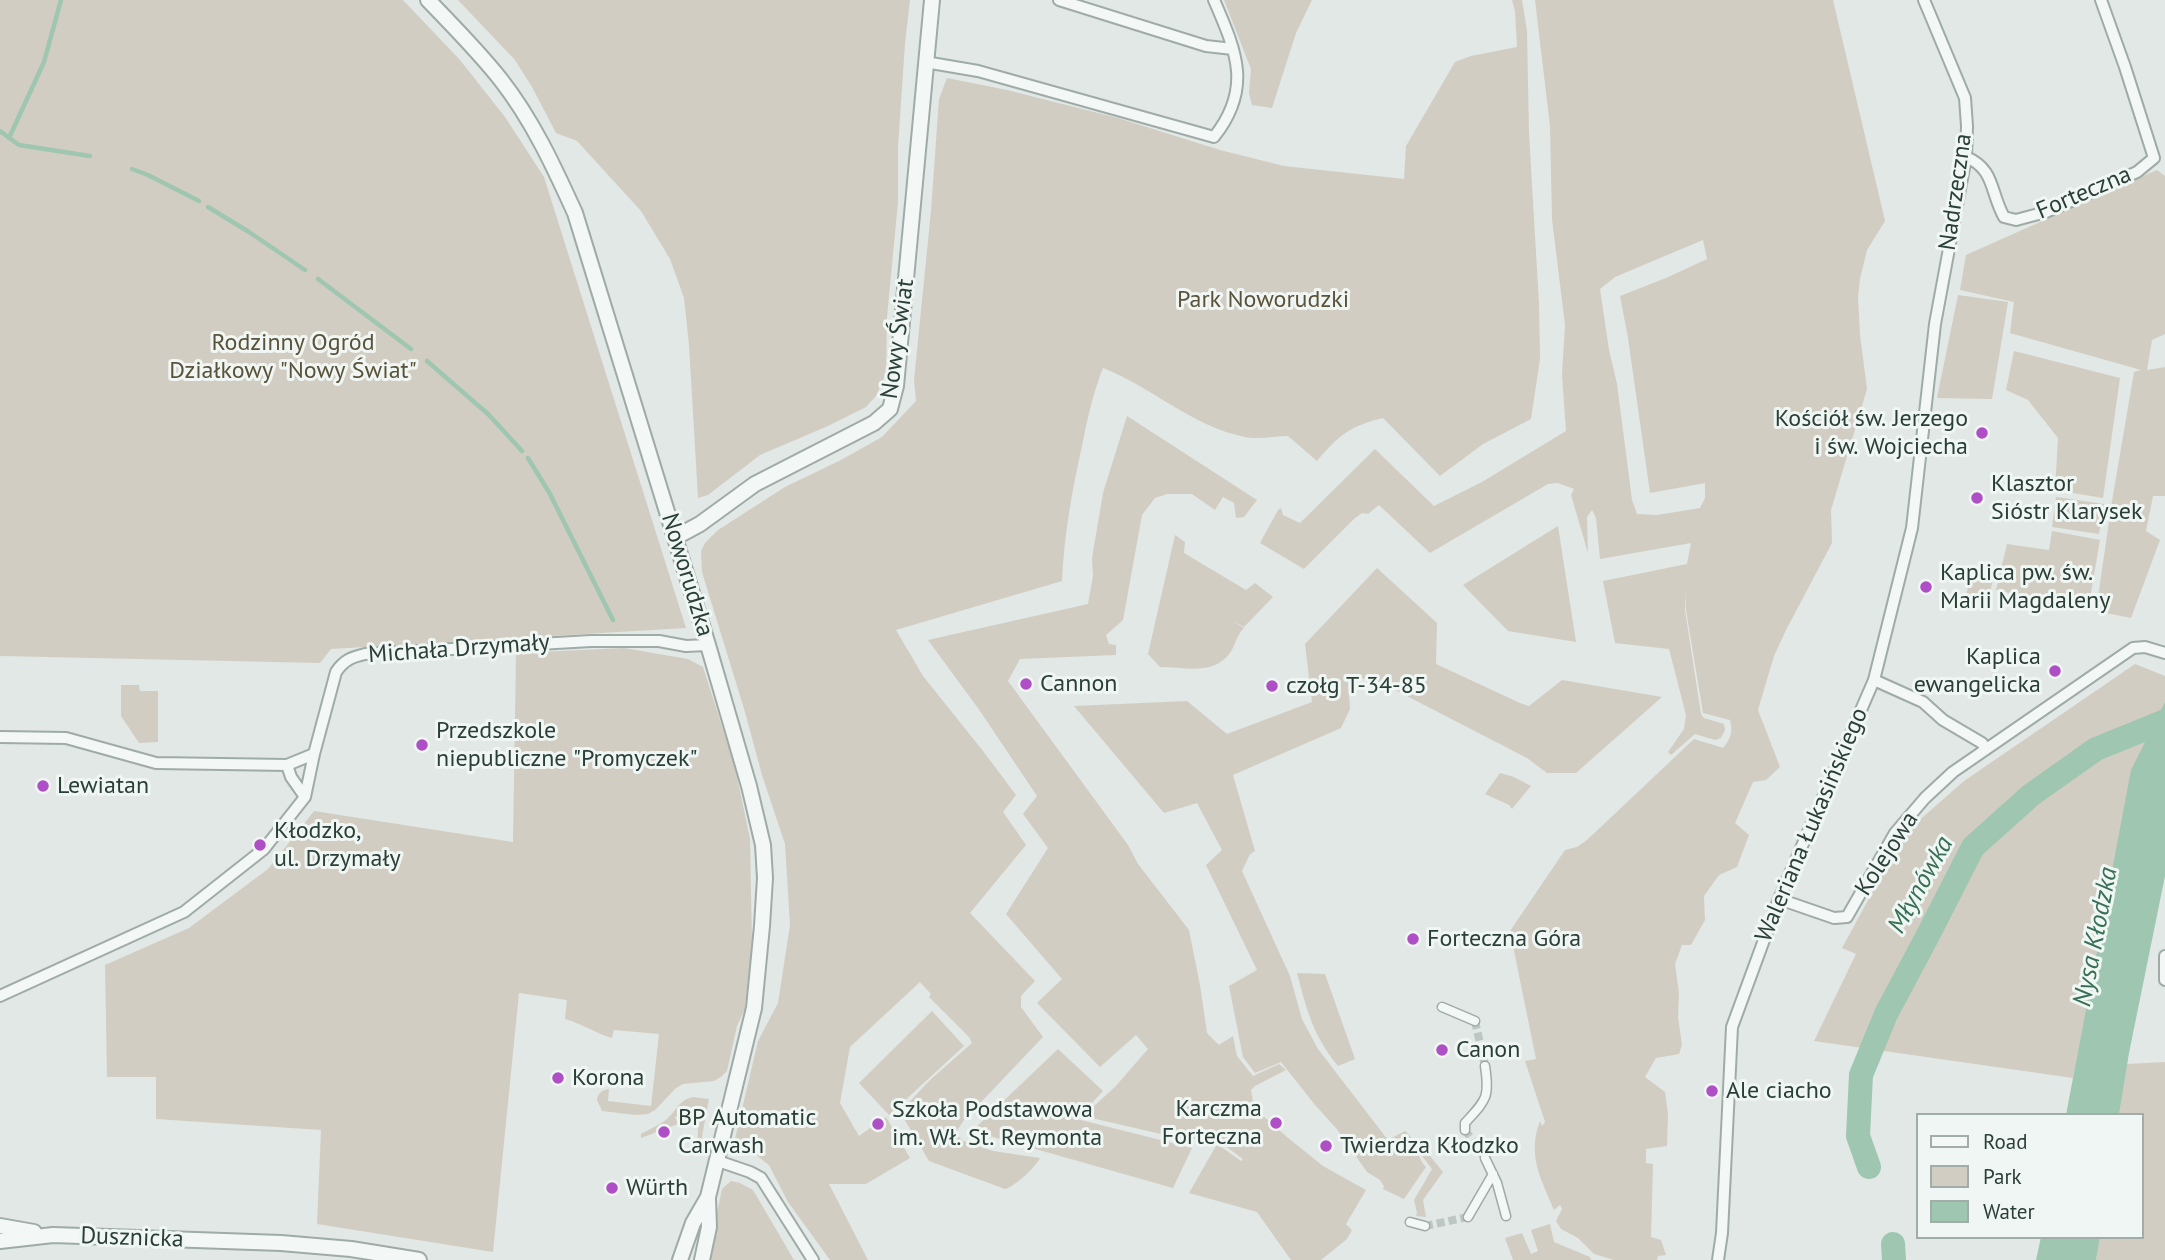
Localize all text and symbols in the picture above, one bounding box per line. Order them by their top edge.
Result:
street label: Nadrzeczna [1934,132,1978,252]
street label: Forteczna [2032,160,2136,226]
street label: Nowy Świat [875,277,921,401]
park label: Park Noworudzki [1177,286,1349,314]
park label: Rodzinny Ogród Działkowy "Nowy Świat" [169,329,417,385]
place label: Kościół św. Jerzego i św. Wojciecha [1775,405,1968,461]
marker: Kościół św. Jerzego i św. Wojciecha [1974,425,1990,441]
place label: Klasztor Sióstr Klarysek [1991,470,2143,526]
marker: Klasztor Sióstr Klarysek [1969,490,1985,506]
street label: Noworudzka [655,510,719,640]
place label: Kaplica pw. św. Marii Magdaleny [1940,559,2110,615]
marker: Kaplica pw. św. Marii Magdaleny [1918,579,1934,595]
street label: Michała Drzymały [367,628,551,670]
place label: Kaplica ewangelicka [1914,643,2041,699]
marker: Kaplica ewangelicka [2047,663,2063,679]
place label: Cannon [1040,670,1117,698]
place label: czołg T-34-85 [1286,672,1427,700]
marker: Cannon [1018,676,1034,692]
marker: czołg T-34-85 [1264,678,1280,694]
street label: Waleriana Łukasińskiego [1750,704,1874,946]
place label: Przedszkole niepubliczne "Promyczek" [436,717,698,773]
marker: Przedszkole niepubliczne "Promyczek" [414,737,430,753]
place label: Lewiatan [57,772,149,800]
marker: Lewiatan [35,778,51,794]
street label: Kolejowa [1849,807,1925,901]
place label: Kłodzko, ul. Drzymały [274,817,401,873]
water label: Młynówka [1882,831,1960,939]
marker: Kłodzko, ul. Drzymały [252,837,268,853]
water label: Nysa Kłodzka [2067,865,2125,1009]
place label: Forteczna Góra [1427,925,1581,953]
marker: Forteczna Góra [1405,931,1421,947]
place label: Canon [1456,1036,1520,1064]
marker: Canon [1434,1042,1450,1058]
place label: Korona [572,1064,644,1092]
marker: Korona [550,1070,566,1086]
place label: Ale ciacho [1726,1077,1832,1105]
marker: Ale ciacho [1704,1083,1720,1099]
place label: Karczma Forteczna [1162,1095,1262,1151]
place label: Szkoła Podstawowa im. Wł. St. Reymonta [892,1096,1102,1152]
place label: BP Automatic Carwash [678,1104,816,1160]
legend [1916,1113,2144,1239]
marker: Karczma Forteczna [1268,1115,1284,1131]
marker: Szkoła Podstawowa im. Wł. St. Reymonta [870,1116,886,1132]
marker: BP Automatic Carwash [656,1124,672,1140]
text: Road [1983,1128,2027,1155]
place label: Twierdza Kłodzko [1340,1132,1519,1160]
marker: Twierdza Kłodzko [1318,1138,1334,1154]
text: Park [1983,1163,2022,1190]
place label: Würth [626,1174,688,1202]
marker: Würth [604,1180,620,1196]
text: Water [1983,1198,2035,1225]
street label: Dusznicka [80,1222,184,1254]

